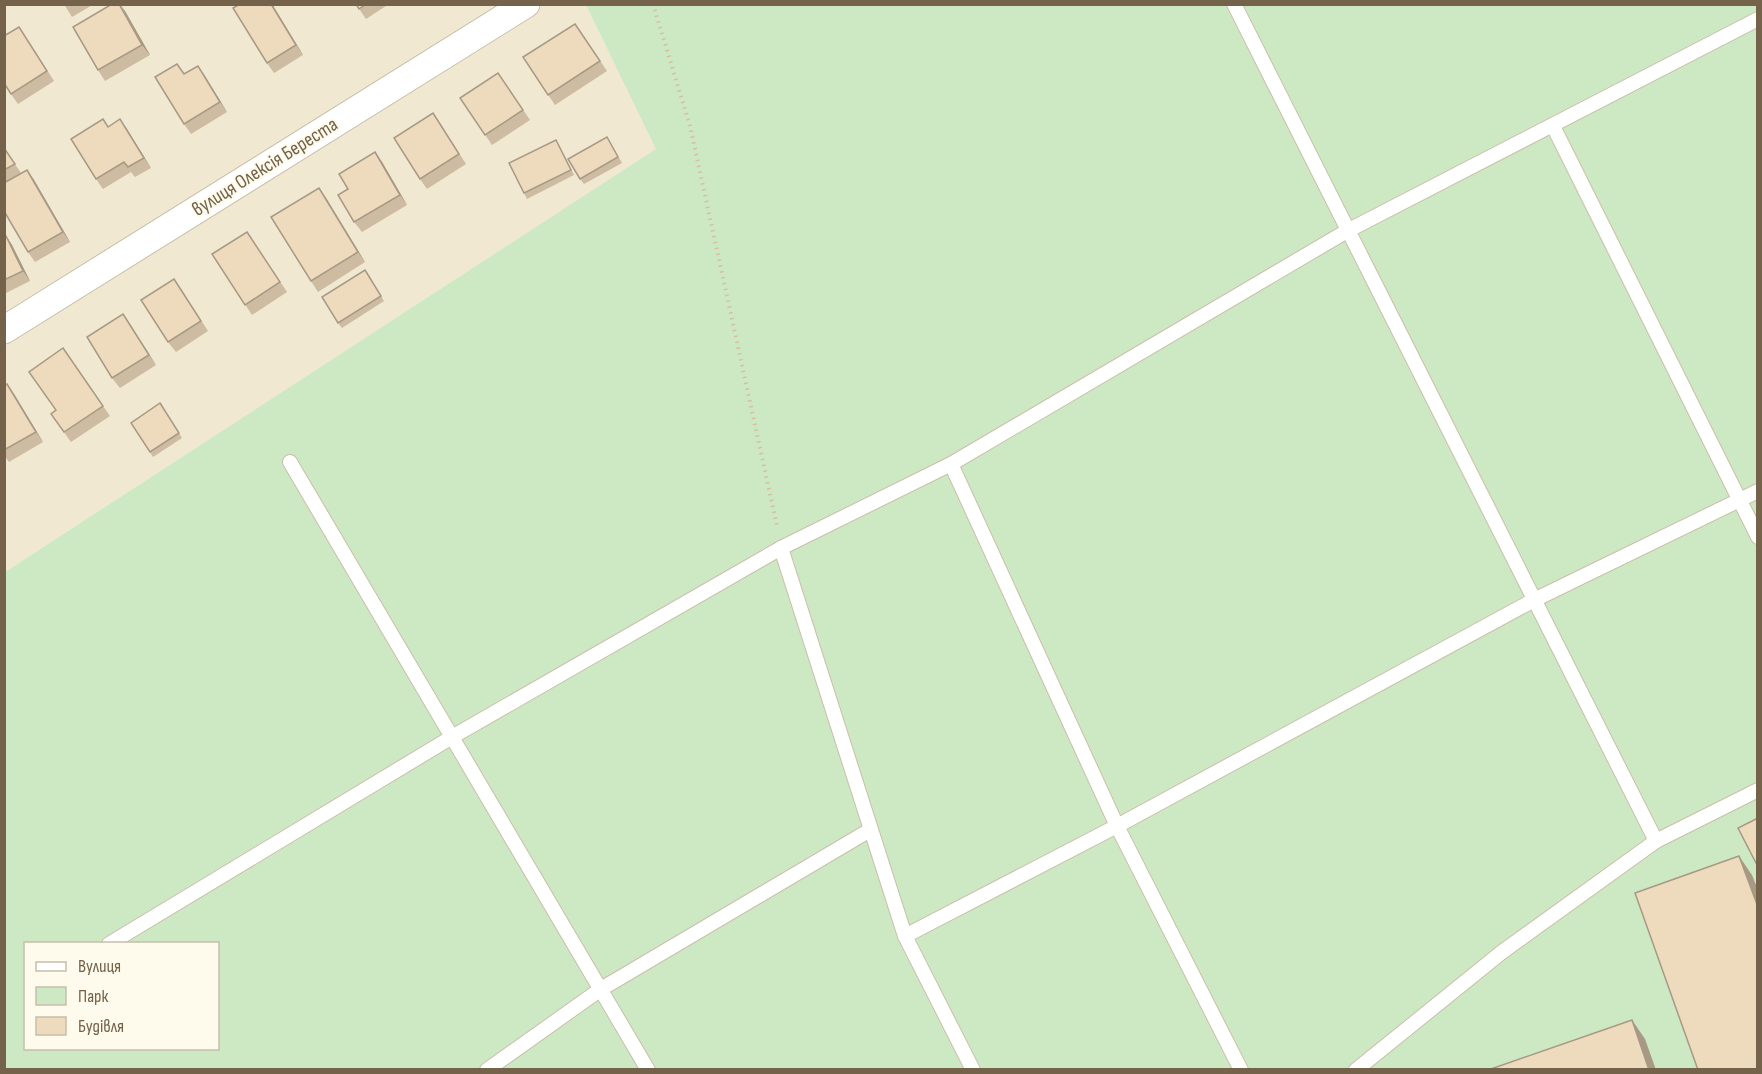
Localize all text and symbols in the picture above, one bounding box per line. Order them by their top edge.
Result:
street label: вулиця Олексія Береста [188,113,342,221]
legend [24,942,219,1050]
text: Вулиця [78,956,121,977]
text: Парк [78,986,109,1007]
text: Будівля [78,1016,124,1037]

